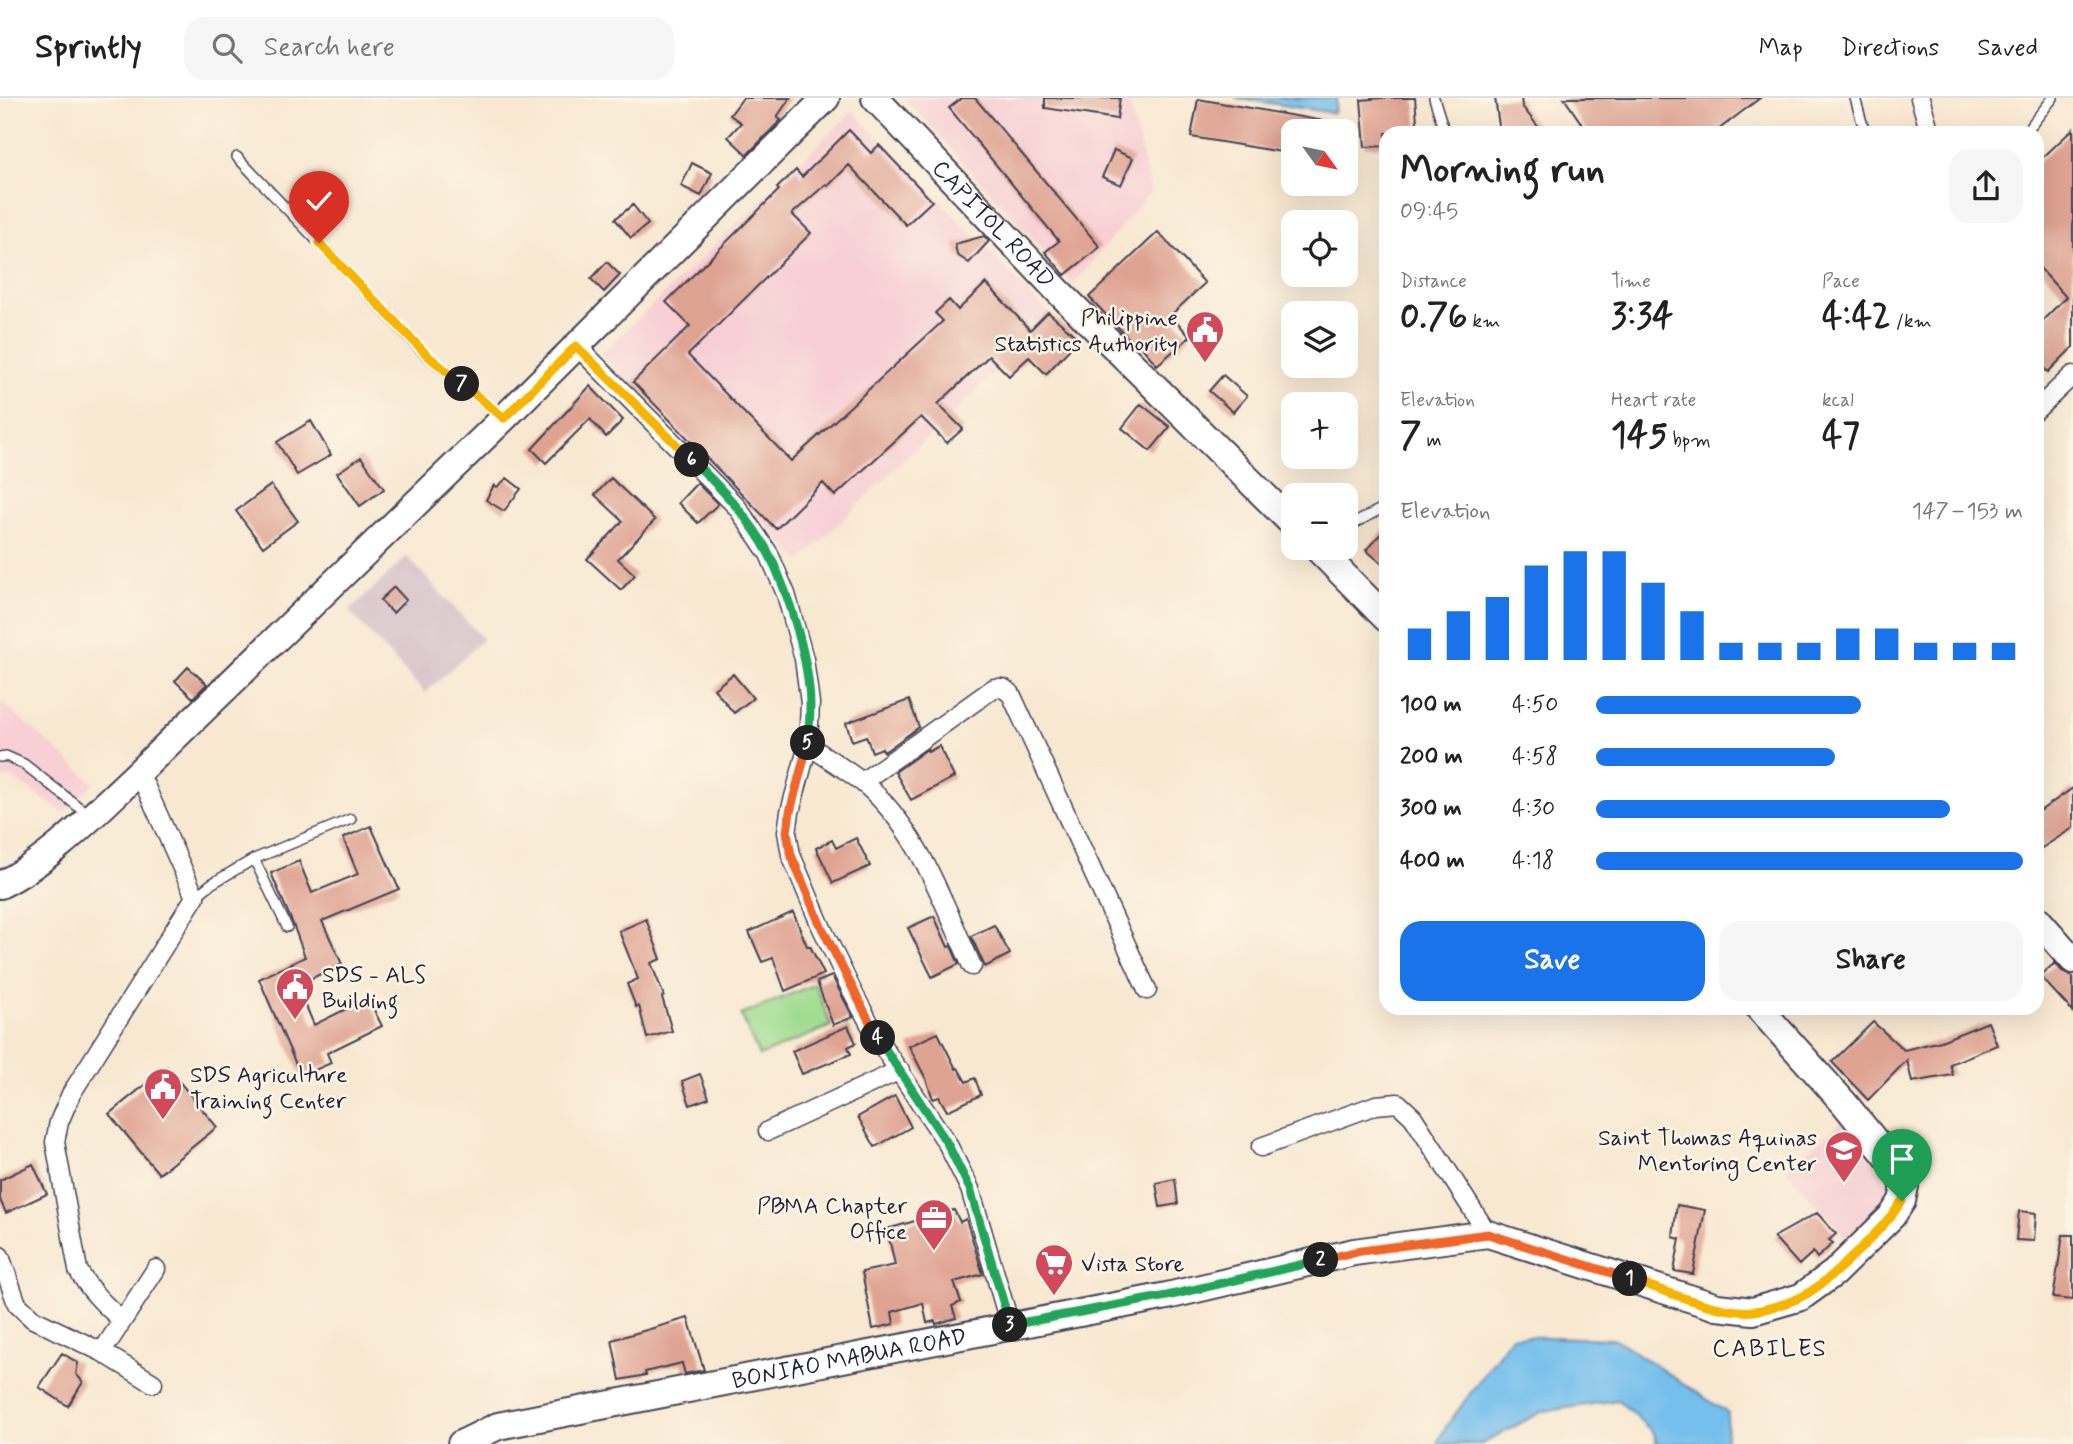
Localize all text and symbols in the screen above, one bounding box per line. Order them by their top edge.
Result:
search box [184,17,674,80]
text: Sprintly [35,26,142,70]
icon: search [208,29,246,67]
text: Search here [264,31,395,65]
text: Map [1759,33,1803,64]
text: Directions [1841,33,1939,64]
text: Saved [1977,33,2038,64]
north arrow [1281,119,1358,196]
map controls [1281,119,1358,560]
text: Morning run [1400,146,1605,195]
button: share [1949,149,2023,223]
street label: CAPITOL ROAD [925,154,1061,295]
pin [289,171,349,243]
icon: check [300,182,338,220]
text: 09:45 [1400,197,1458,227]
button: locate [1281,210,1358,287]
text: Distance [1400,269,1467,294]
text: Time [1611,269,1651,294]
text: Pace [1822,269,1860,294]
text: 0.76 [1400,294,1467,340]
text: 3:34 [1611,294,1673,340]
text: 4:42 [1822,294,1891,340]
button: layers [1281,301,1358,378]
place label: Philippine Statistics Authority [994,304,1178,360]
public building icon: Philippine Statistics Authority [1184,309,1226,364]
text: km [1467,309,1500,334]
text: /km [1891,309,1932,334]
pin: 7 [444,366,480,402]
text: 7 [456,371,467,396]
text: Elevation [1400,388,1475,413]
text: Heart rate [1611,388,1696,413]
text: kcal [1822,388,1854,413]
button: + [1281,392,1358,469]
text: 7 [1400,413,1421,459]
text: 145 [1611,413,1667,459]
text: 47 [1822,413,1860,459]
text: m [1421,428,1442,453]
text: bpm [1667,428,1711,453]
pin: 6 [674,442,710,478]
text: 6 [687,447,696,472]
button: − [1281,483,1358,560]
text: Elevation [1400,497,1491,527]
text: 147–153 m [1912,497,2023,527]
text: 100 m [1400,690,1462,720]
text: 4:50 [1512,690,1558,720]
pin: 5 [790,726,826,760]
text: 5 [802,730,813,755]
text: 200 m [1400,742,1463,772]
text: 4:58 [1512,742,1558,772]
text: 300 m [1400,794,1462,824]
text: 4:30 [1512,794,1555,824]
text: 400 m [1400,846,1465,876]
text: 4:18 [1512,846,1554,876]
button: Save [1400,921,1705,1001]
button: Share [1719,921,2023,1001]
place label: SDS - ALS Building [322,961,427,1019]
public building icon: SDS - ALS Building [274,966,316,1021]
pin: 4 [860,1020,896,1056]
text: 4 [872,1025,883,1050]
place label: SDS Agriculture Training Center [190,1061,347,1119]
public building icon: SDS Agriculture Training Center [142,1066,184,1121]
place label: Saint Thomas Aquinas Mentoring Center [1598,1124,1817,1182]
school or university icon: Saint Thomas Aquinas Mentoring Center [1823,1129,1865,1184]
pin [1872,1129,1932,1201]
icon: arrive [1883,1140,1921,1178]
place label: PBMA Chapter Office [757,1192,907,1248]
office icon: PBMA Chapter Office [913,1197,955,1252]
supermarket icon: Vista Store [1033,1242,1075,1297]
pin: 2 [1304,1242,1338,1278]
text: 2 [1316,1247,1325,1272]
place label: Vista Store [1081,1250,1184,1280]
pin: 1 [1612,1262,1648,1296]
text: 1 [1625,1266,1634,1291]
pin: 3 [992,1308,1028,1342]
text: 3 [1005,1312,1014,1337]
street label: BONIAO MABUA ROAD [730,1322,970,1397]
district label: CABILES [1712,1334,1828,1365]

